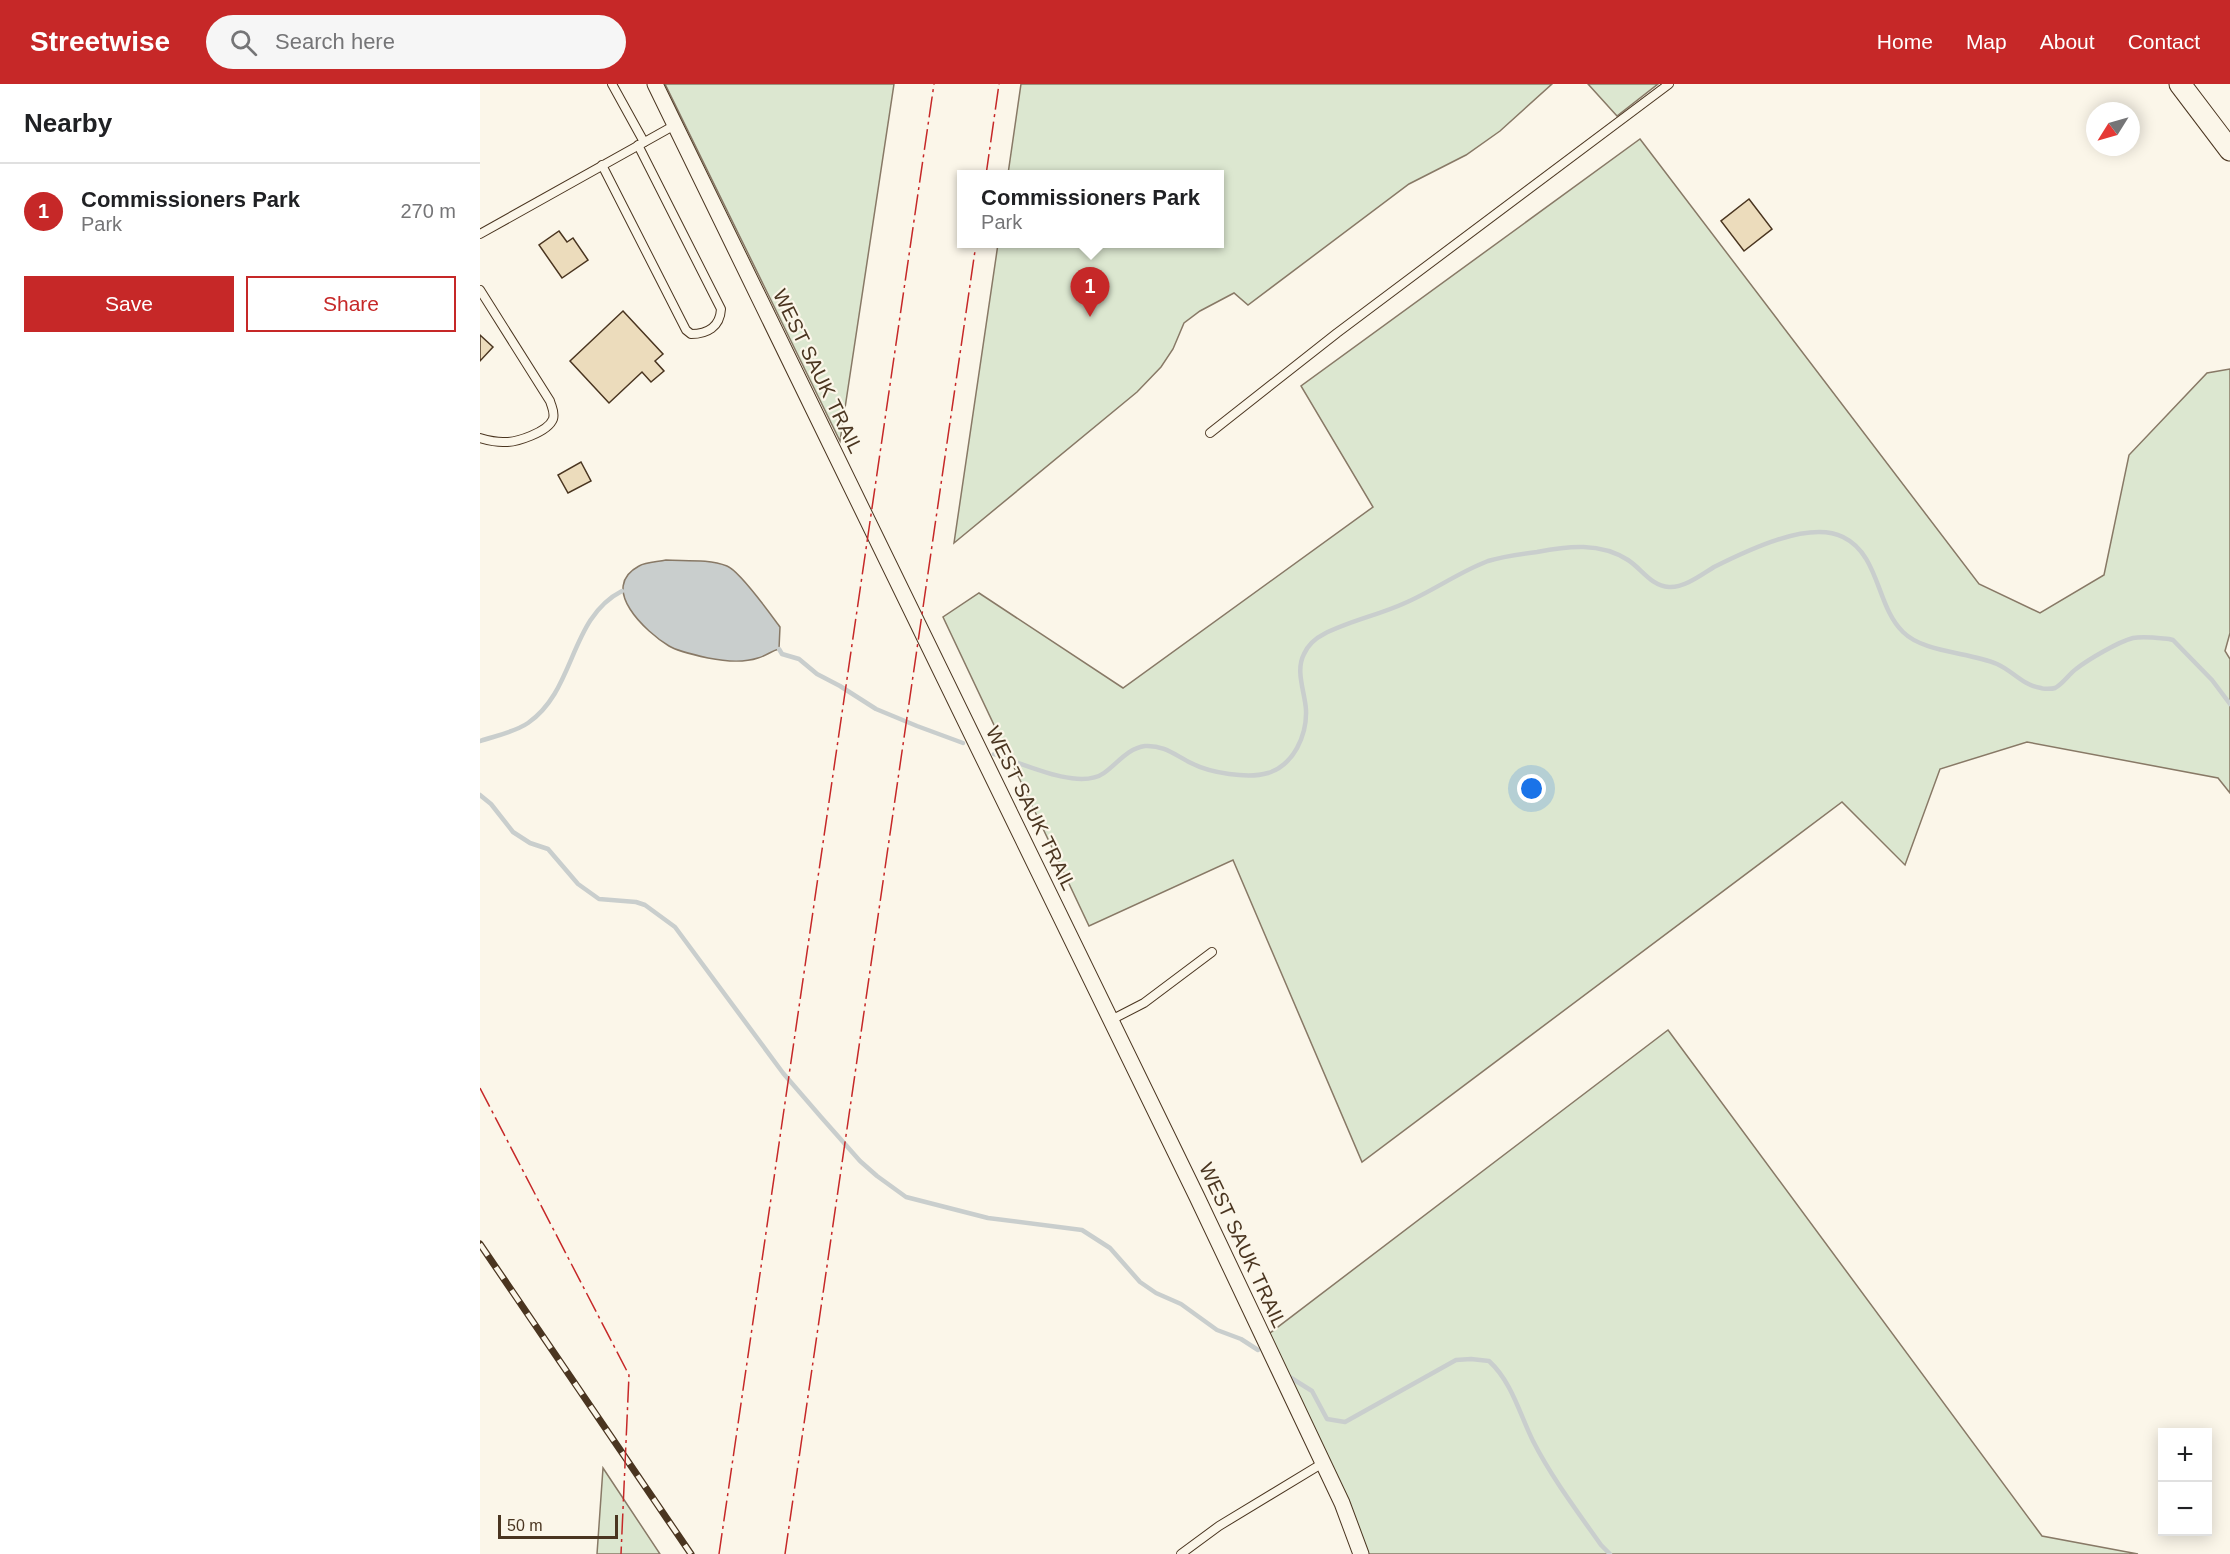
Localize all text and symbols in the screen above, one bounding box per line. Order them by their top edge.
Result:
search box [206,15,626,69]
text: Streetwise [30,26,170,57]
icon: search [227,26,260,59]
text: Search here [275,29,395,54]
text: Home [1877,30,1933,53]
text: Map [1966,30,2007,53]
text: About [2040,30,2095,53]
text: Contact [2128,30,2200,53]
north arrow [2086,102,2140,156]
text: Nearby [24,108,112,138]
popup [957,170,1224,248]
text: Commissioners Park [981,185,1200,210]
text: Commissioners Park [81,187,300,212]
text: 1 [38,200,49,222]
text: 270 m [400,200,456,222]
text: Park [981,211,1022,233]
text: Park [81,213,122,235]
pin: 1 [1070,268,1110,317]
button: Save [24,276,234,332]
button: Share [246,276,456,332]
street label: WEST SAUK TRAIL [769,286,867,456]
street label: WEST SAUK TRAIL [982,723,1080,893]
your location [1517,774,1546,803]
street label: WEST SAUK TRAIL [1195,1159,1291,1331]
map controls [2158,1428,2212,1536]
button: + [2158,1428,2212,1482]
button: − [2158,1482,2212,1536]
scale bar [498,1512,618,1540]
text: 50 m [507,1517,543,1534]

